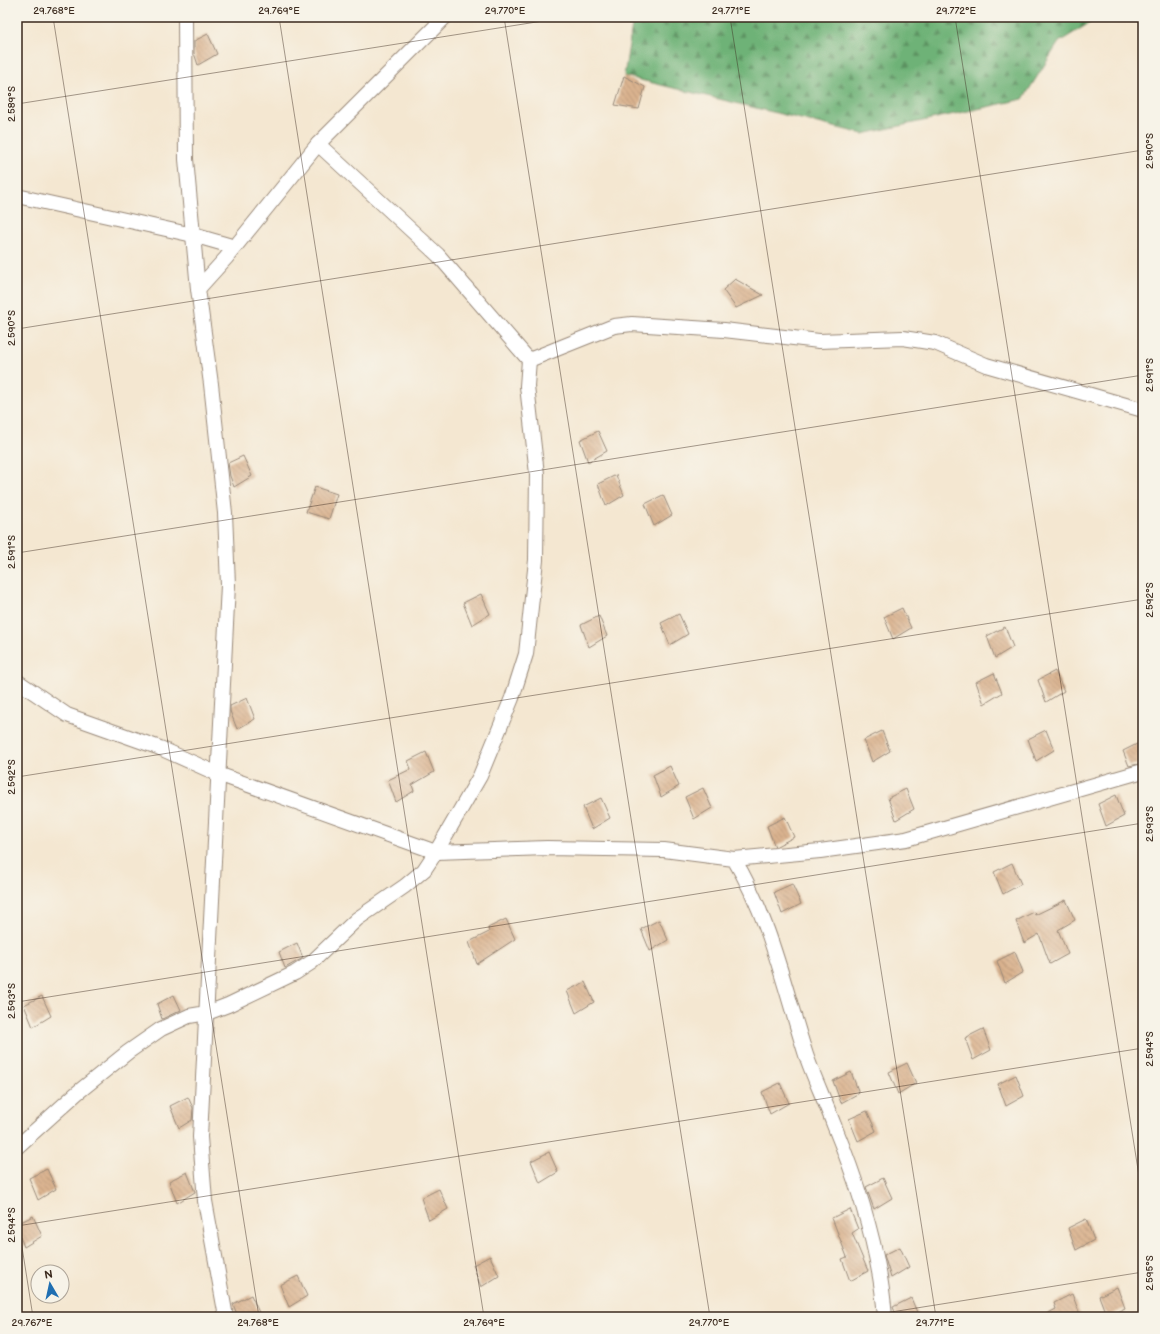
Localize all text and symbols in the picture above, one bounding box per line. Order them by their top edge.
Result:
text: 29.768°E [33,5,75,17]
text: 29.769°E [258,5,300,17]
text: 29.770°E [485,5,526,17]
text: 29.771°E [712,5,751,17]
text: 29.772°E [936,5,977,17]
text: 2.589°S [6,86,18,122]
text: 2.590°S [1144,133,1156,169]
text: 2.590°S [6,310,18,346]
text: 2.591°S [1144,358,1156,392]
text: 2.591°S [6,535,18,569]
text: 2.592°S [1144,582,1156,618]
text: 2.592°S [6,759,18,795]
text: 2.593°S [1144,806,1156,842]
text: 2.593°S [6,983,18,1019]
text: 2.594°S [1144,1031,1156,1067]
text: 2.594°S [6,1207,18,1243]
text: 2.595°S [1144,1255,1156,1291]
north arrow [30,1264,70,1304]
text: N [43,1268,54,1282]
text: 29.767°E [12,1317,53,1329]
text: 29.768°E [237,1317,279,1329]
text: 29.769°E [463,1317,505,1329]
text: 29.770°E [689,1317,730,1329]
text: 29.771°E [916,1317,955,1329]

